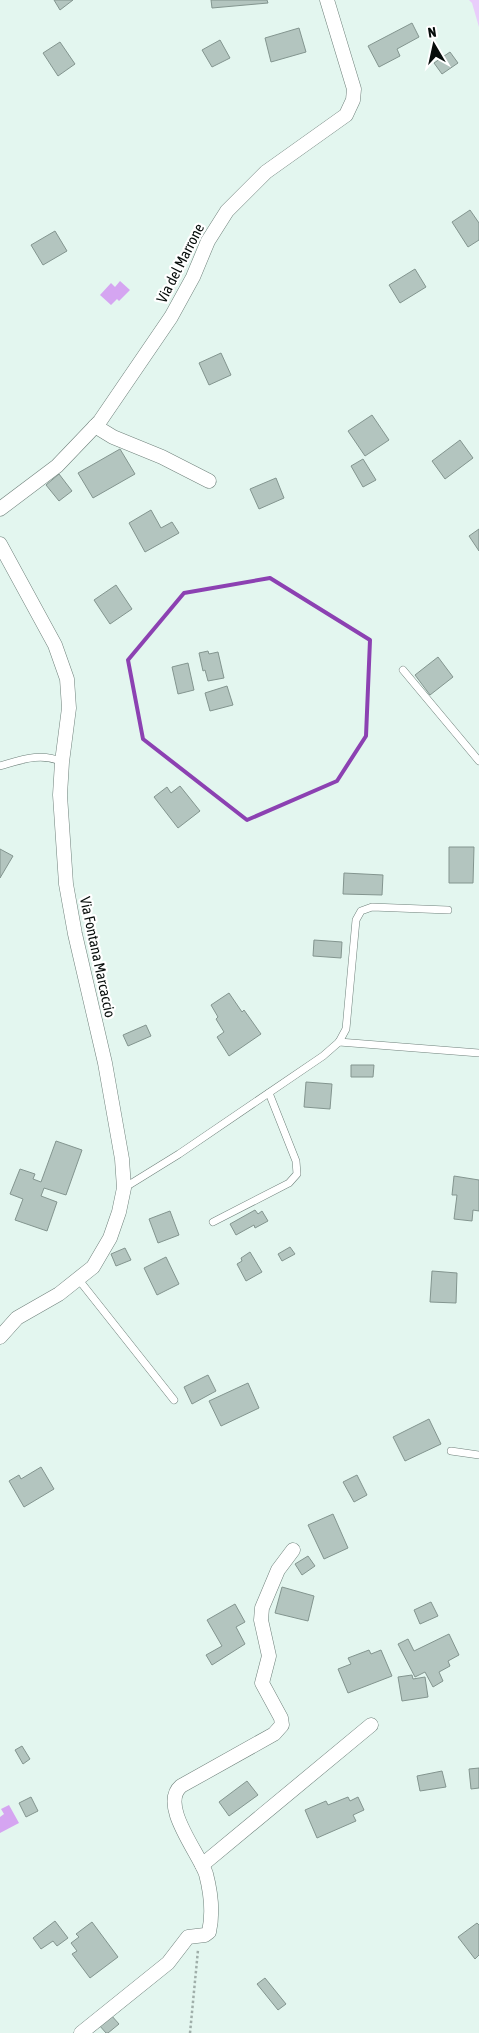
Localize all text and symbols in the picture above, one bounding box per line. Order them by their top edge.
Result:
north arrow [409,20,459,70]
text: N [427,24,437,41]
street label: Via del Marrone [153,220,207,306]
street label: Via Fontana Marcaccio [77,895,119,1019]

